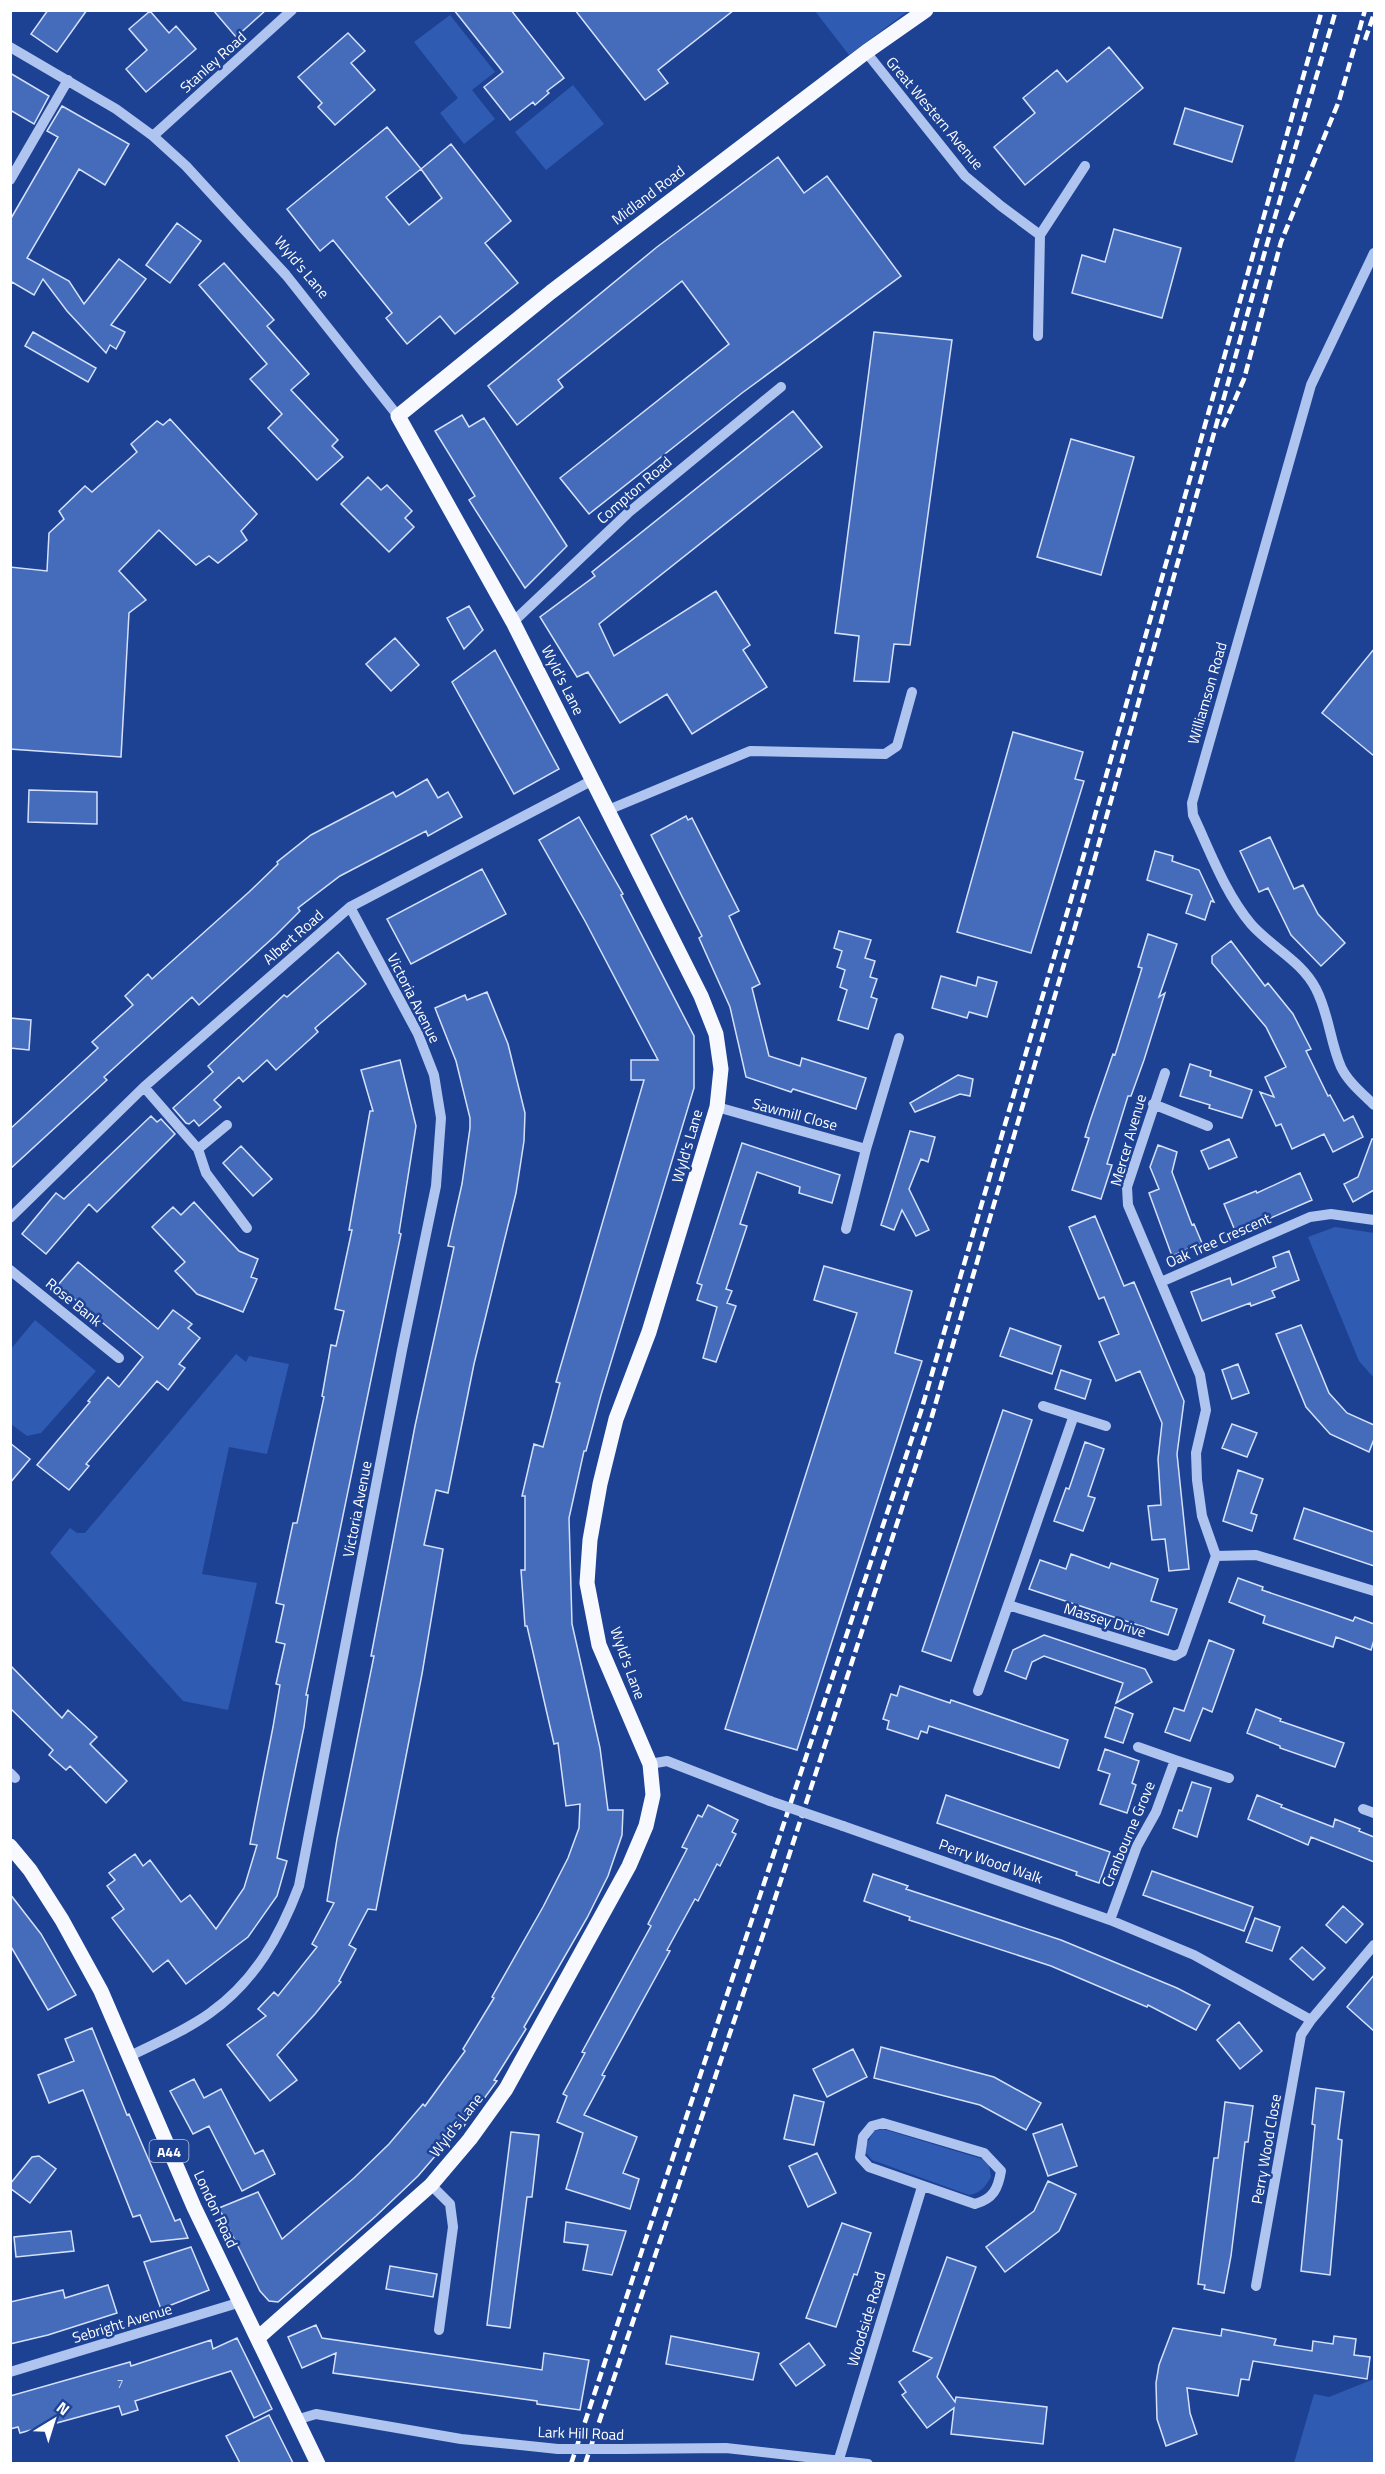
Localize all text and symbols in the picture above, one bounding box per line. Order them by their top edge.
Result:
street label: Stanley Road [175,26,251,98]
street label: Great Western Avenue [881,51,989,175]
street label: Midland Road [607,160,689,230]
street label: Wyld's Lane [269,231,335,303]
street label: Compton Road [591,451,677,529]
street label: Williamson Road [1181,639,1233,747]
street label: Wyld's Lane [536,641,590,719]
street label: Albert Road [257,904,329,970]
street label: Victoria Avenue [382,949,446,1047]
street label: Mercer Avenue [1104,1091,1152,1189]
street label: Sawmill Close [750,1092,840,1136]
street label: Wyld's Lane [666,1106,708,1186]
street label: Oak Tree Crescent [1162,1206,1275,1273]
street label: Rose Bank [41,1272,107,1332]
street label: Victoria Avenue [336,1459,378,1559]
street label: Massey Drive [1061,1597,1149,1643]
street label: Wyld's Lane [604,1624,652,1702]
street label: Cranbourne Grove [1095,1777,1161,1891]
street label: Perry Wood Walk [936,1832,1046,1890]
street label: Wyld's Lane [424,2088,488,2162]
street label: Perry Wood Close [1245,2092,1287,2206]
road number: A44 [150,2140,188,2162]
street label: London Road [188,2167,244,2251]
street label: Woodside Road [841,2269,891,2369]
street label: Sebright Avenue [69,2297,175,2349]
house number: 7 [117,2374,123,2393]
north arrow [24,2390,84,2450]
text: N [51,2395,75,2421]
street label: Lark Hill Road [537,2420,625,2446]

